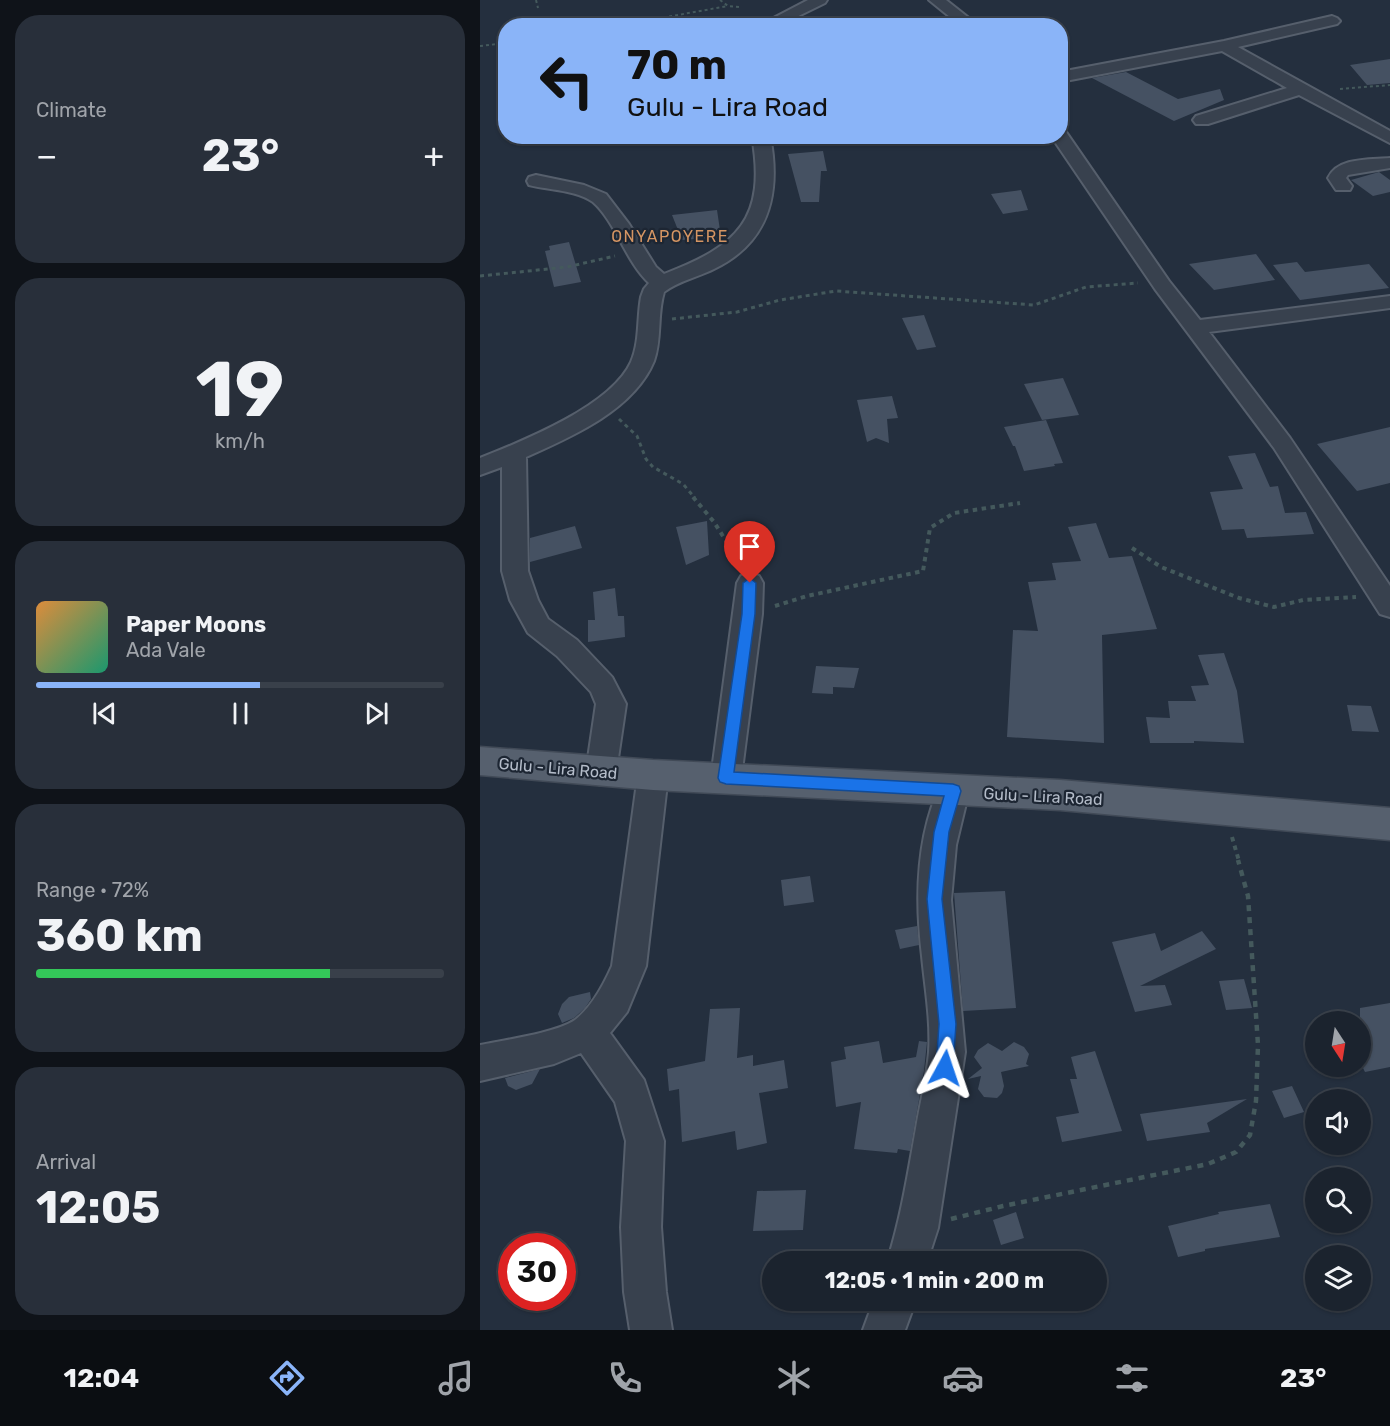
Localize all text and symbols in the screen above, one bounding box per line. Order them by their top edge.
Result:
text: 70 m [627,40,727,90]
icon: left [528,42,606,120]
text: Gulu - Lira Road [627,91,828,123]
text: Climate [36,98,107,122]
text: 23° [202,129,279,182]
text: − [36,136,57,175]
text: + [423,136,444,175]
district label: ONYAPOYERE [611,227,729,246]
text: 19 [196,343,284,436]
text: km/h [215,429,265,453]
pin [724,521,775,583]
icon: arrive [733,530,766,563]
text: Paper Moons [126,611,266,638]
text: Ada Vale [126,638,206,662]
icon: previous [88,697,121,730]
icon: pause [224,697,257,730]
icon: next [360,697,393,730]
street label: Gulu - Lira Road [498,754,618,783]
street label: Gulu - Lira Road [983,784,1103,809]
text: Range · 72% [36,878,149,902]
text: 360 km [36,909,203,962]
north arrow [1305,1011,1371,1077]
map controls [1305,1011,1371,1311]
position arrow [913,1036,977,1100]
button: sound [1305,1089,1371,1155]
text: Arrival [36,1150,96,1174]
button: search [1305,1167,1371,1233]
text: 12:05 [36,1181,160,1234]
speed limit sign: 30 [498,1233,576,1311]
button: layers [1305,1245,1371,1311]
text: 12:05 · 1 min · 200 m [825,1267,1044,1294]
icon: directions [266,1357,308,1399]
icon: music [435,1357,477,1399]
icon: phone [604,1357,646,1399]
icon: climate [773,1357,815,1399]
icon: car [942,1357,984,1399]
icon: filters [1111,1357,1153,1399]
text: 12:04 [63,1362,139,1394]
text: 23° [1280,1362,1326,1394]

